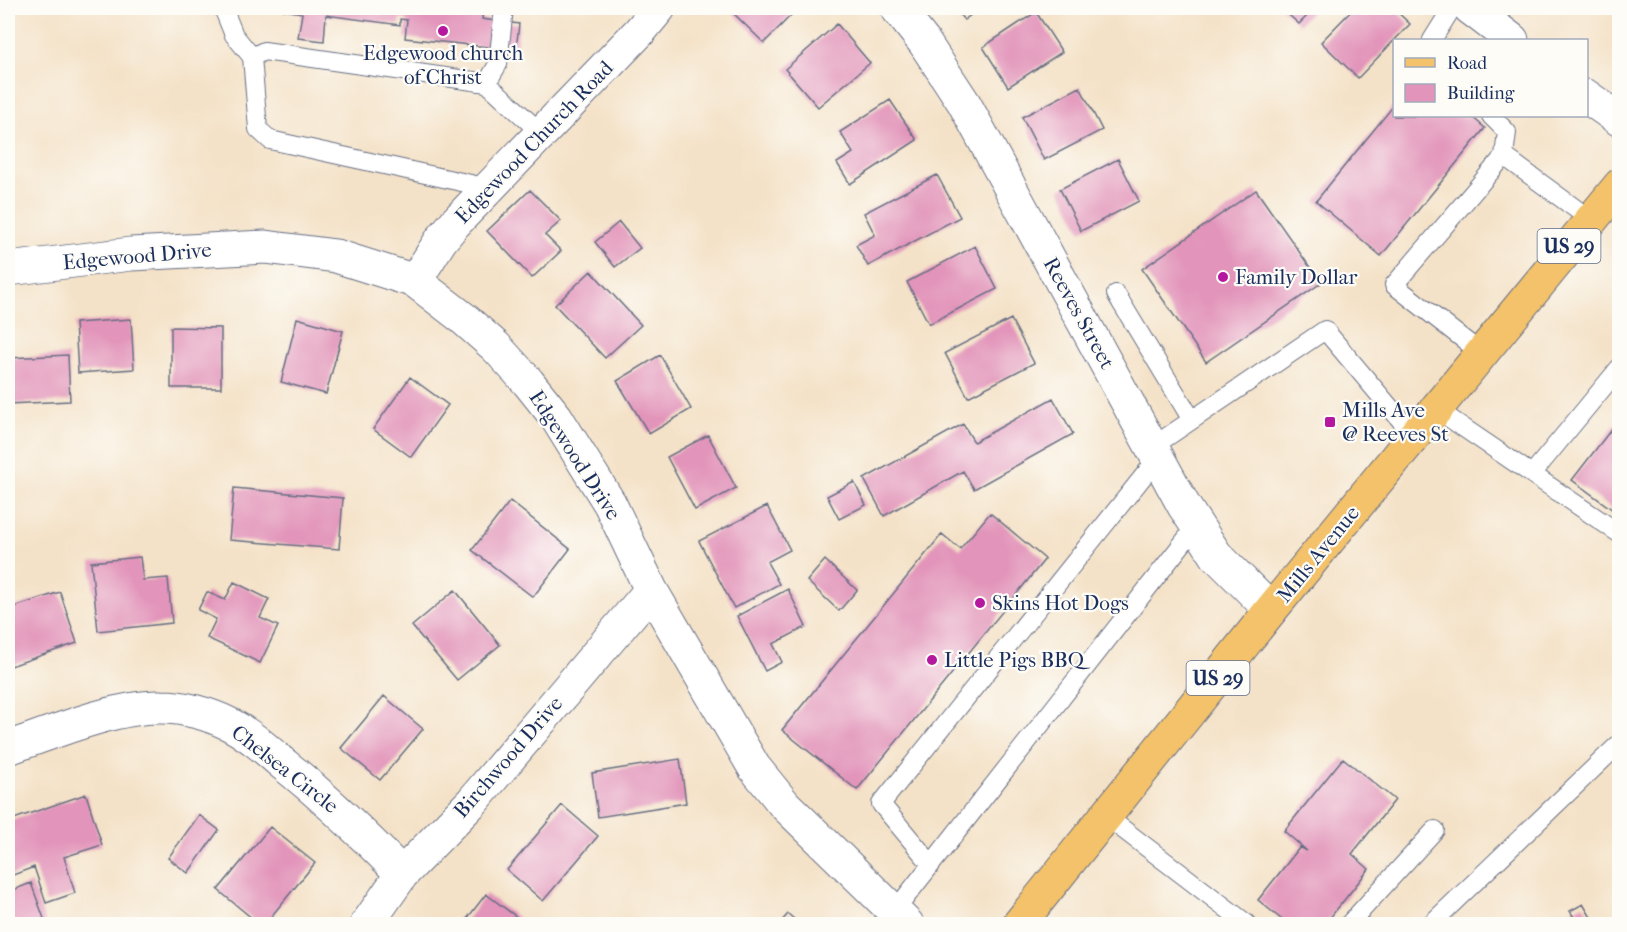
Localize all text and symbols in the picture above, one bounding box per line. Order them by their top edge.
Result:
marker: Edgewood church of Christ [436,24,450,38]
legend [1393,39,1588,117]
place label: Edgewood church of Christ [363,41,523,89]
text: Road [1447,53,1487,74]
street label: Edgewood Church Road [450,55,618,228]
text: Building [1447,83,1515,104]
road number: US 29 [1538,229,1600,263]
street label: Edgewood Drive [62,238,212,274]
street label: Reeves Street [1039,253,1120,373]
place label: Family Dollar [1235,265,1357,289]
marker: Family Dollar [1216,270,1230,284]
street label: Edgewood Drive [524,386,626,524]
place label: Mills Ave @ Reeves St [1342,398,1449,446]
marker: Mills Ave @ Reeves St [1323,415,1337,429]
street label: Mills Avenue [1272,501,1364,607]
place label: Skins Hot Dogs [992,591,1129,615]
marker: Skins Hot Dogs [973,596,987,610]
place label: Little Pigs BBQ [944,648,1091,672]
marker: Little Pigs BBQ [925,653,939,667]
road number: US 29 [1186,661,1250,695]
street label: Birchwood Drive [449,691,567,823]
street label: Chelsea Circle [227,720,343,818]

